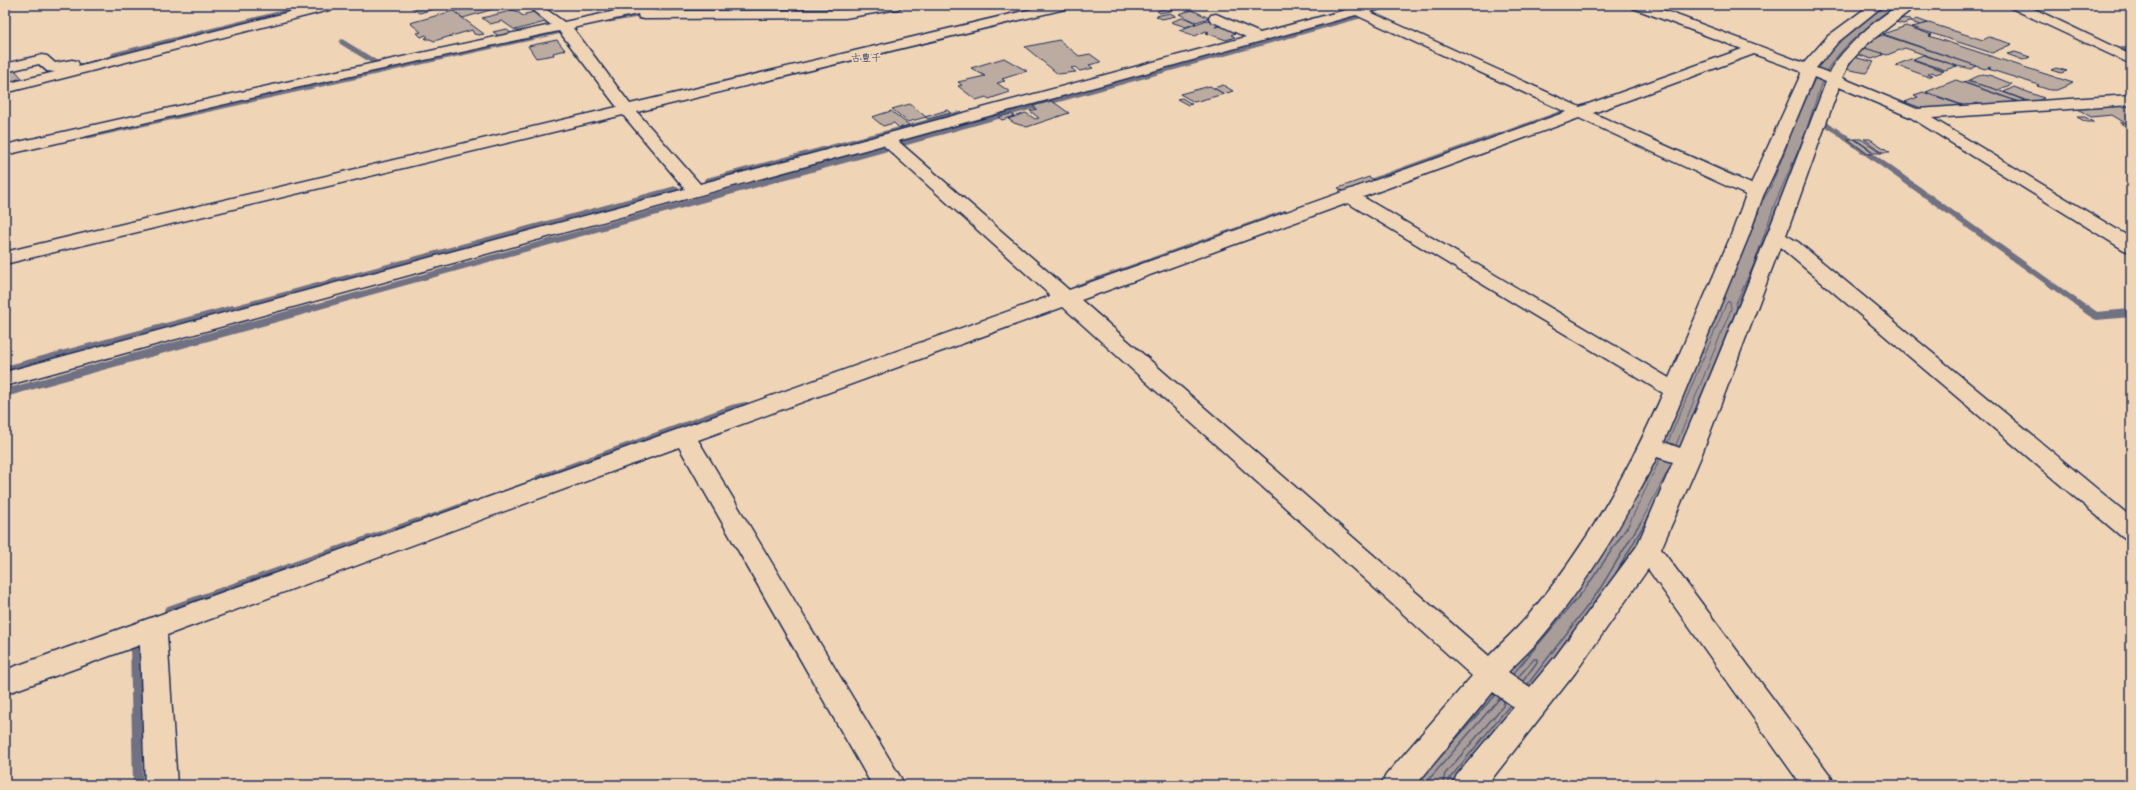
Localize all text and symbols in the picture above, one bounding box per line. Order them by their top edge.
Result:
district label: 古豊千 [851,52,881,64]

